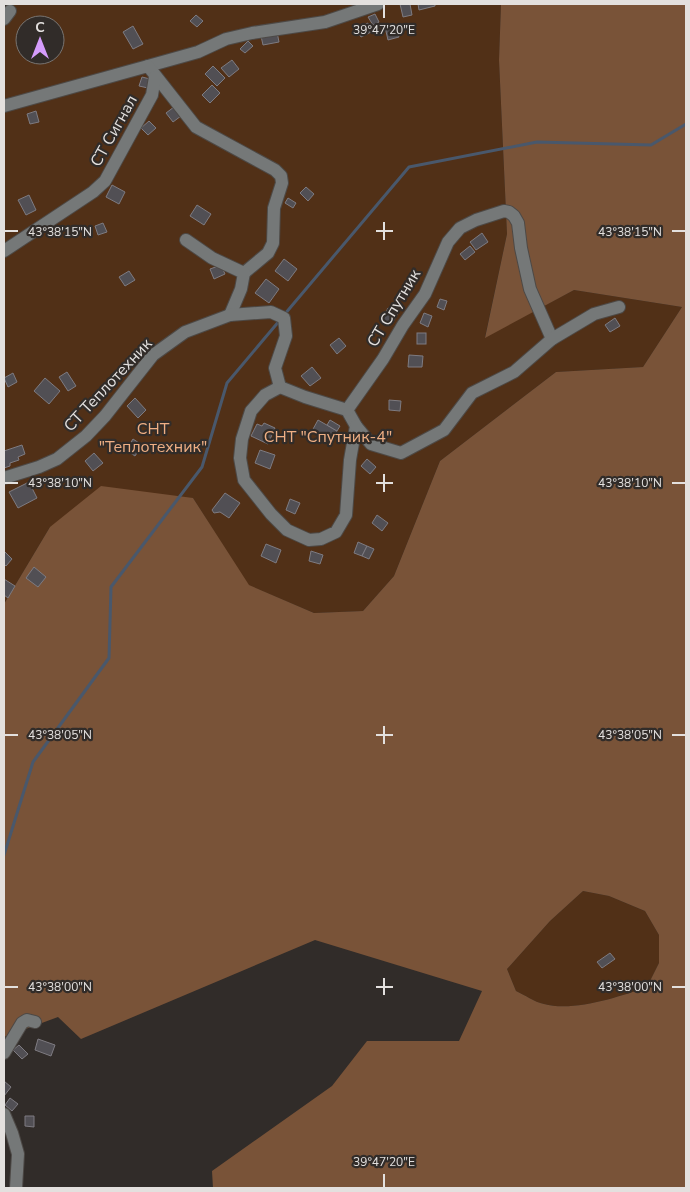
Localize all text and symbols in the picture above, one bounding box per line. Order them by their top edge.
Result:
north arrow [15,15,65,65]
text: С [35,18,45,37]
text: 39°47'20"E [353,22,415,38]
street label: СТ Сигнал [85,91,143,171]
text: 43°38'15"N [28,224,92,240]
text: 43°38'15"N [598,224,662,240]
street label: СТ Спутник [362,264,426,351]
street label: СТ Теплотехник [59,333,157,437]
park label: СНТ "Теплотехник" [99,418,207,458]
park label: СНТ "Спутник-4" [264,426,392,448]
text: 43°38'10"N [28,475,92,491]
text: 43°38'10"N [598,475,662,491]
text: 43°38'05"N [28,727,92,743]
text: 43°38'05"N [598,727,662,743]
text: 43°38'00"N [28,979,92,995]
text: 43°38'00"N [598,979,662,995]
text: 39°47'20"E [353,1154,415,1170]

